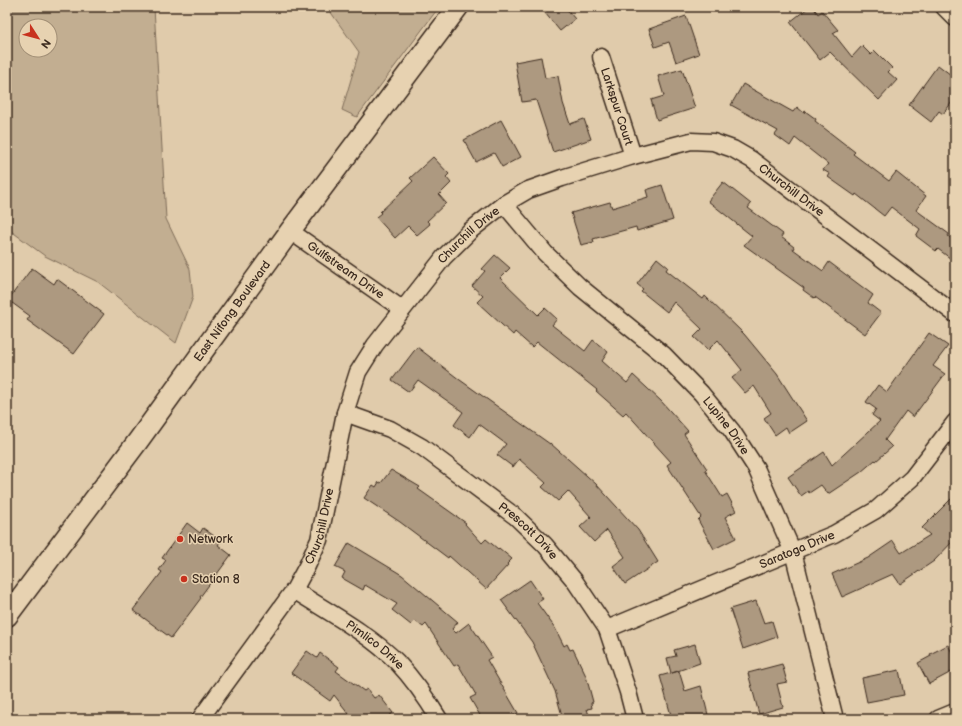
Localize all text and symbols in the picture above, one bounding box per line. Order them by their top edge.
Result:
north arrow [18,18,58,58]
text: N [38,36,53,51]
street label: Larkspur Court [597,66,636,148]
street label: Churchill Drive [755,161,827,220]
street label: Churchill Drive [435,203,503,267]
street label: Gulfstream Drive [304,238,387,302]
street label: East Nifong Boulevard [191,258,274,365]
street label: Lupine Drive [699,394,752,458]
street label: Churchill Drive [302,487,337,567]
street label: Prescott Drive [495,499,561,563]
street label: Saratoga Drive [757,528,837,572]
place label: Network [188,532,233,547]
marker: Network [175,534,185,544]
place label: Station 8 [192,572,240,587]
marker: Station 8 [179,574,189,584]
street label: Pimlico Drive [343,617,407,673]

